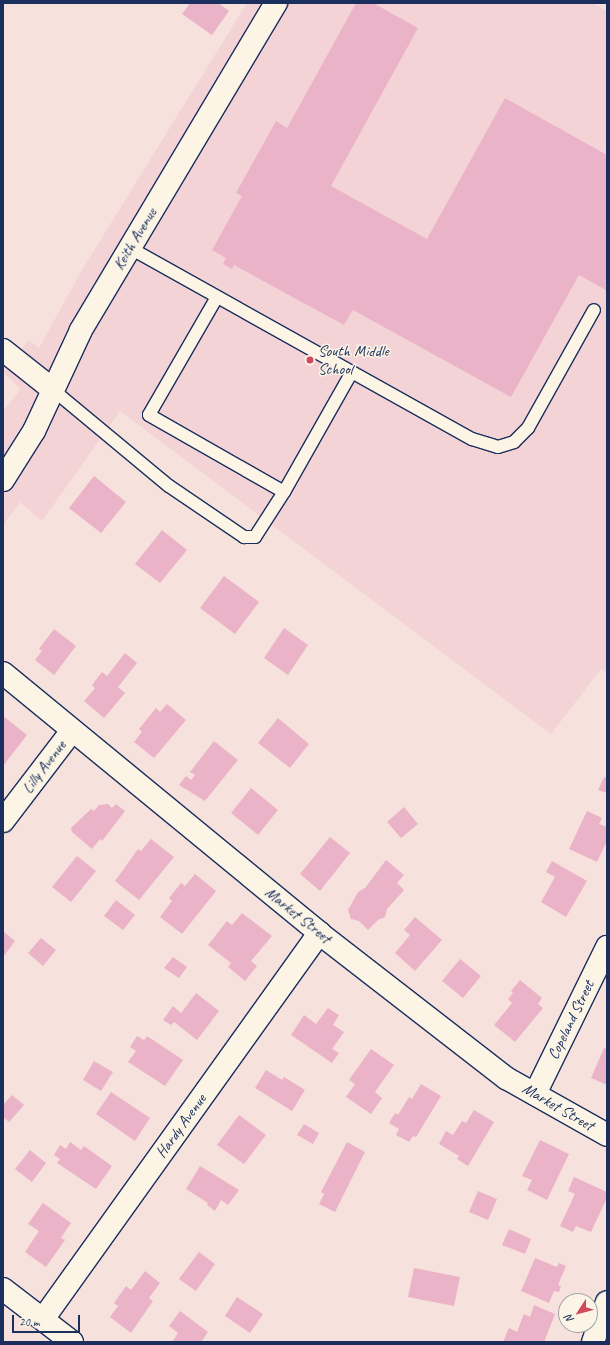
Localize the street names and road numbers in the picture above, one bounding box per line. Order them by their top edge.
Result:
street label: Keith Avenue [109,205,161,273]
street label: Lilly Avenue [18,737,70,797]
street label: Market Street [261,883,335,947]
street label: Copeland Street [544,977,598,1063]
street label: Market Street [519,1079,597,1135]
street label: Hardy Avenue [151,1090,211,1162]

